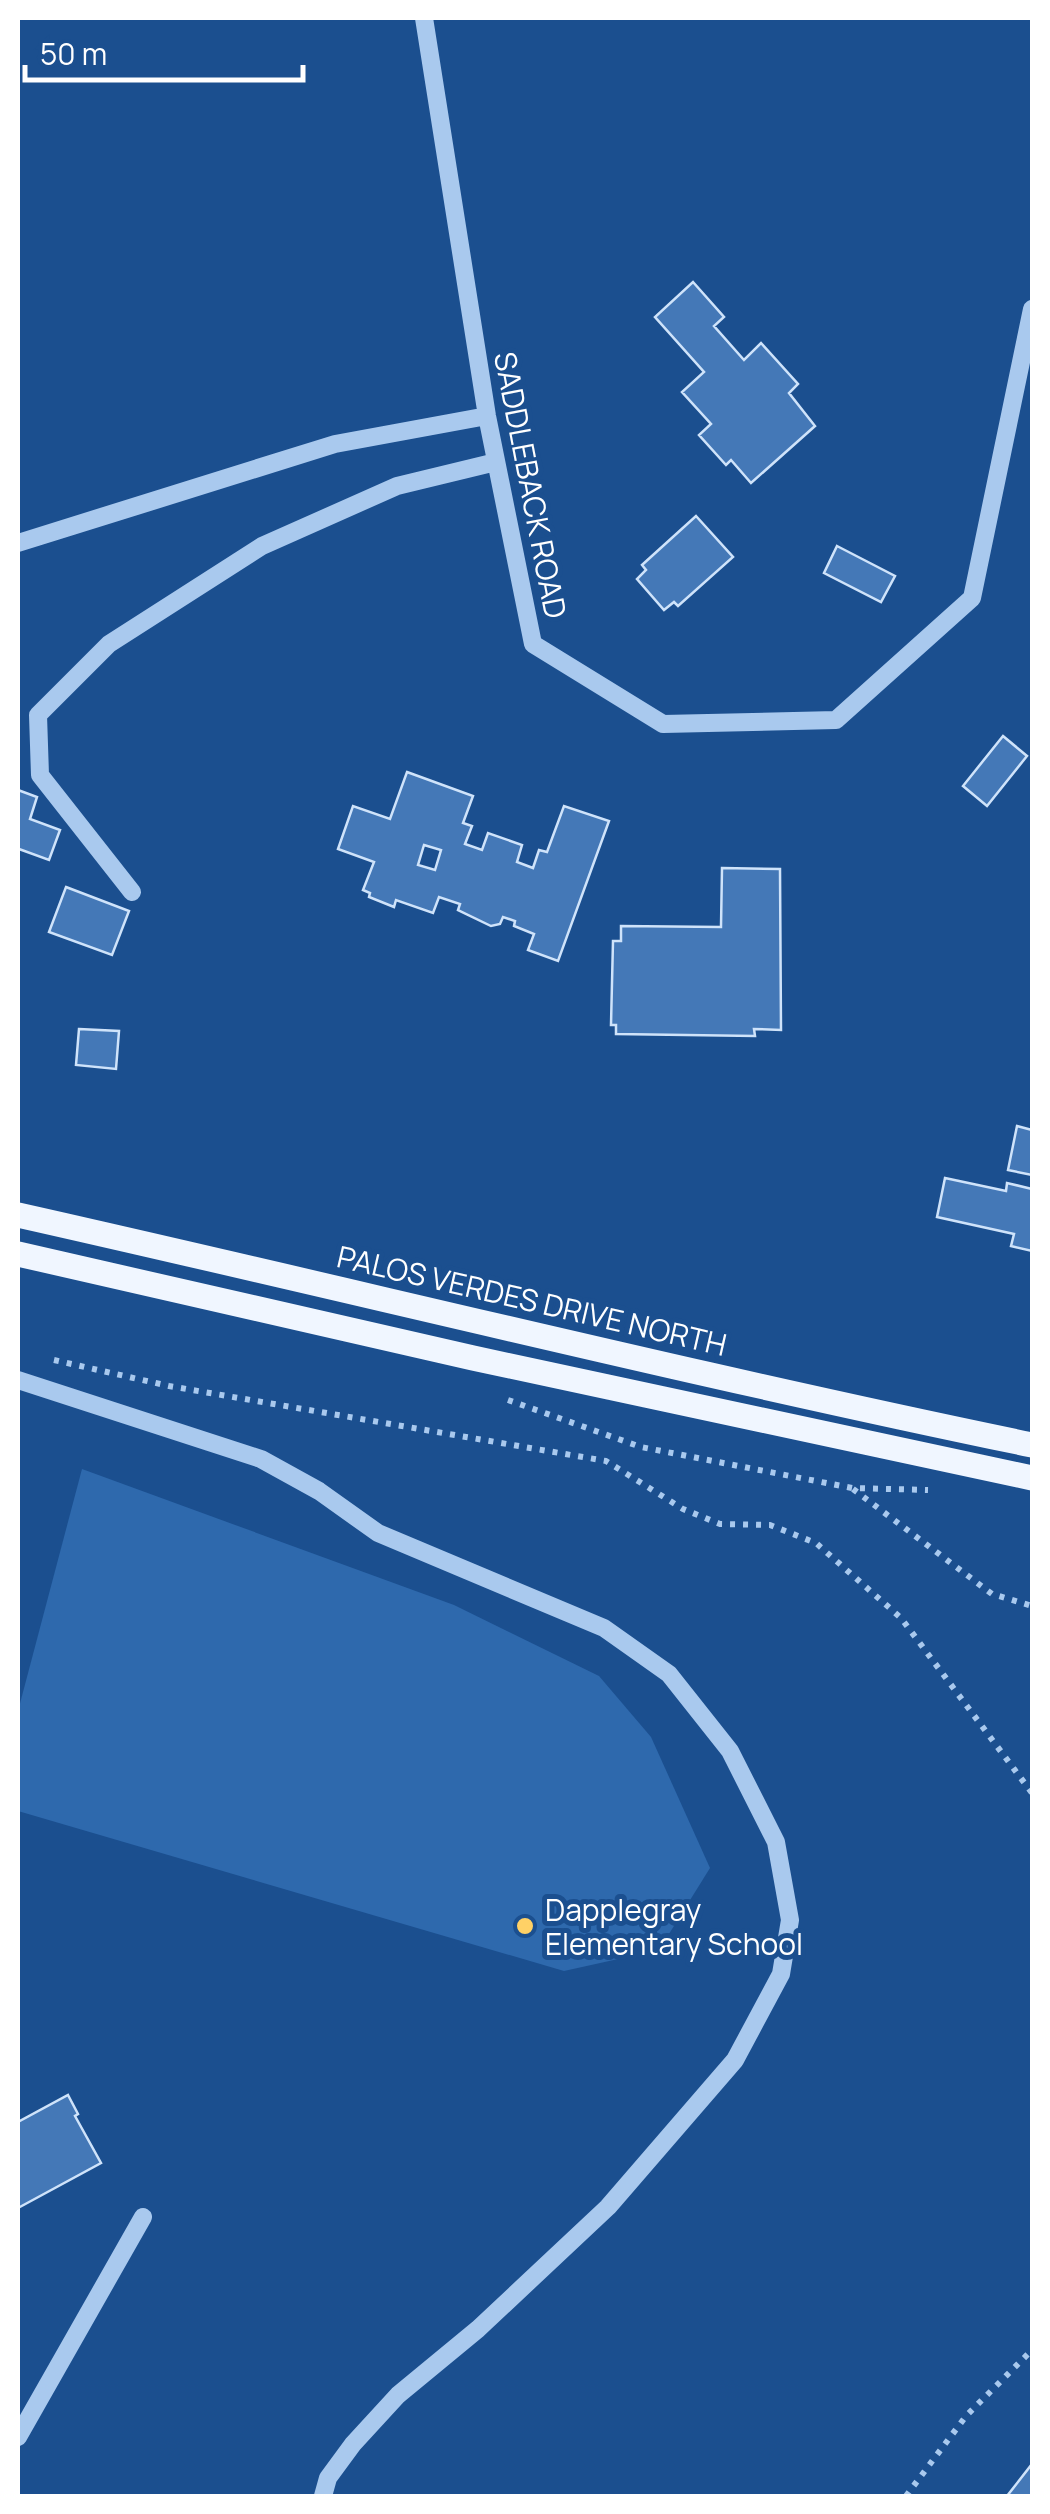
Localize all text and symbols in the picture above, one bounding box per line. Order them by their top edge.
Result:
scale bar [25,20,302,82]
text: 50 m [40,33,107,74]
street label: SADDLEBACK ROAD [485,348,577,622]
street label: PALOS VERDES DRIVE NORTH [333,1235,731,1365]
place label: Dapplegray Elementary School [545,1889,803,1964]
marker: Dapplegray Elementary School [514,1915,536,1937]

